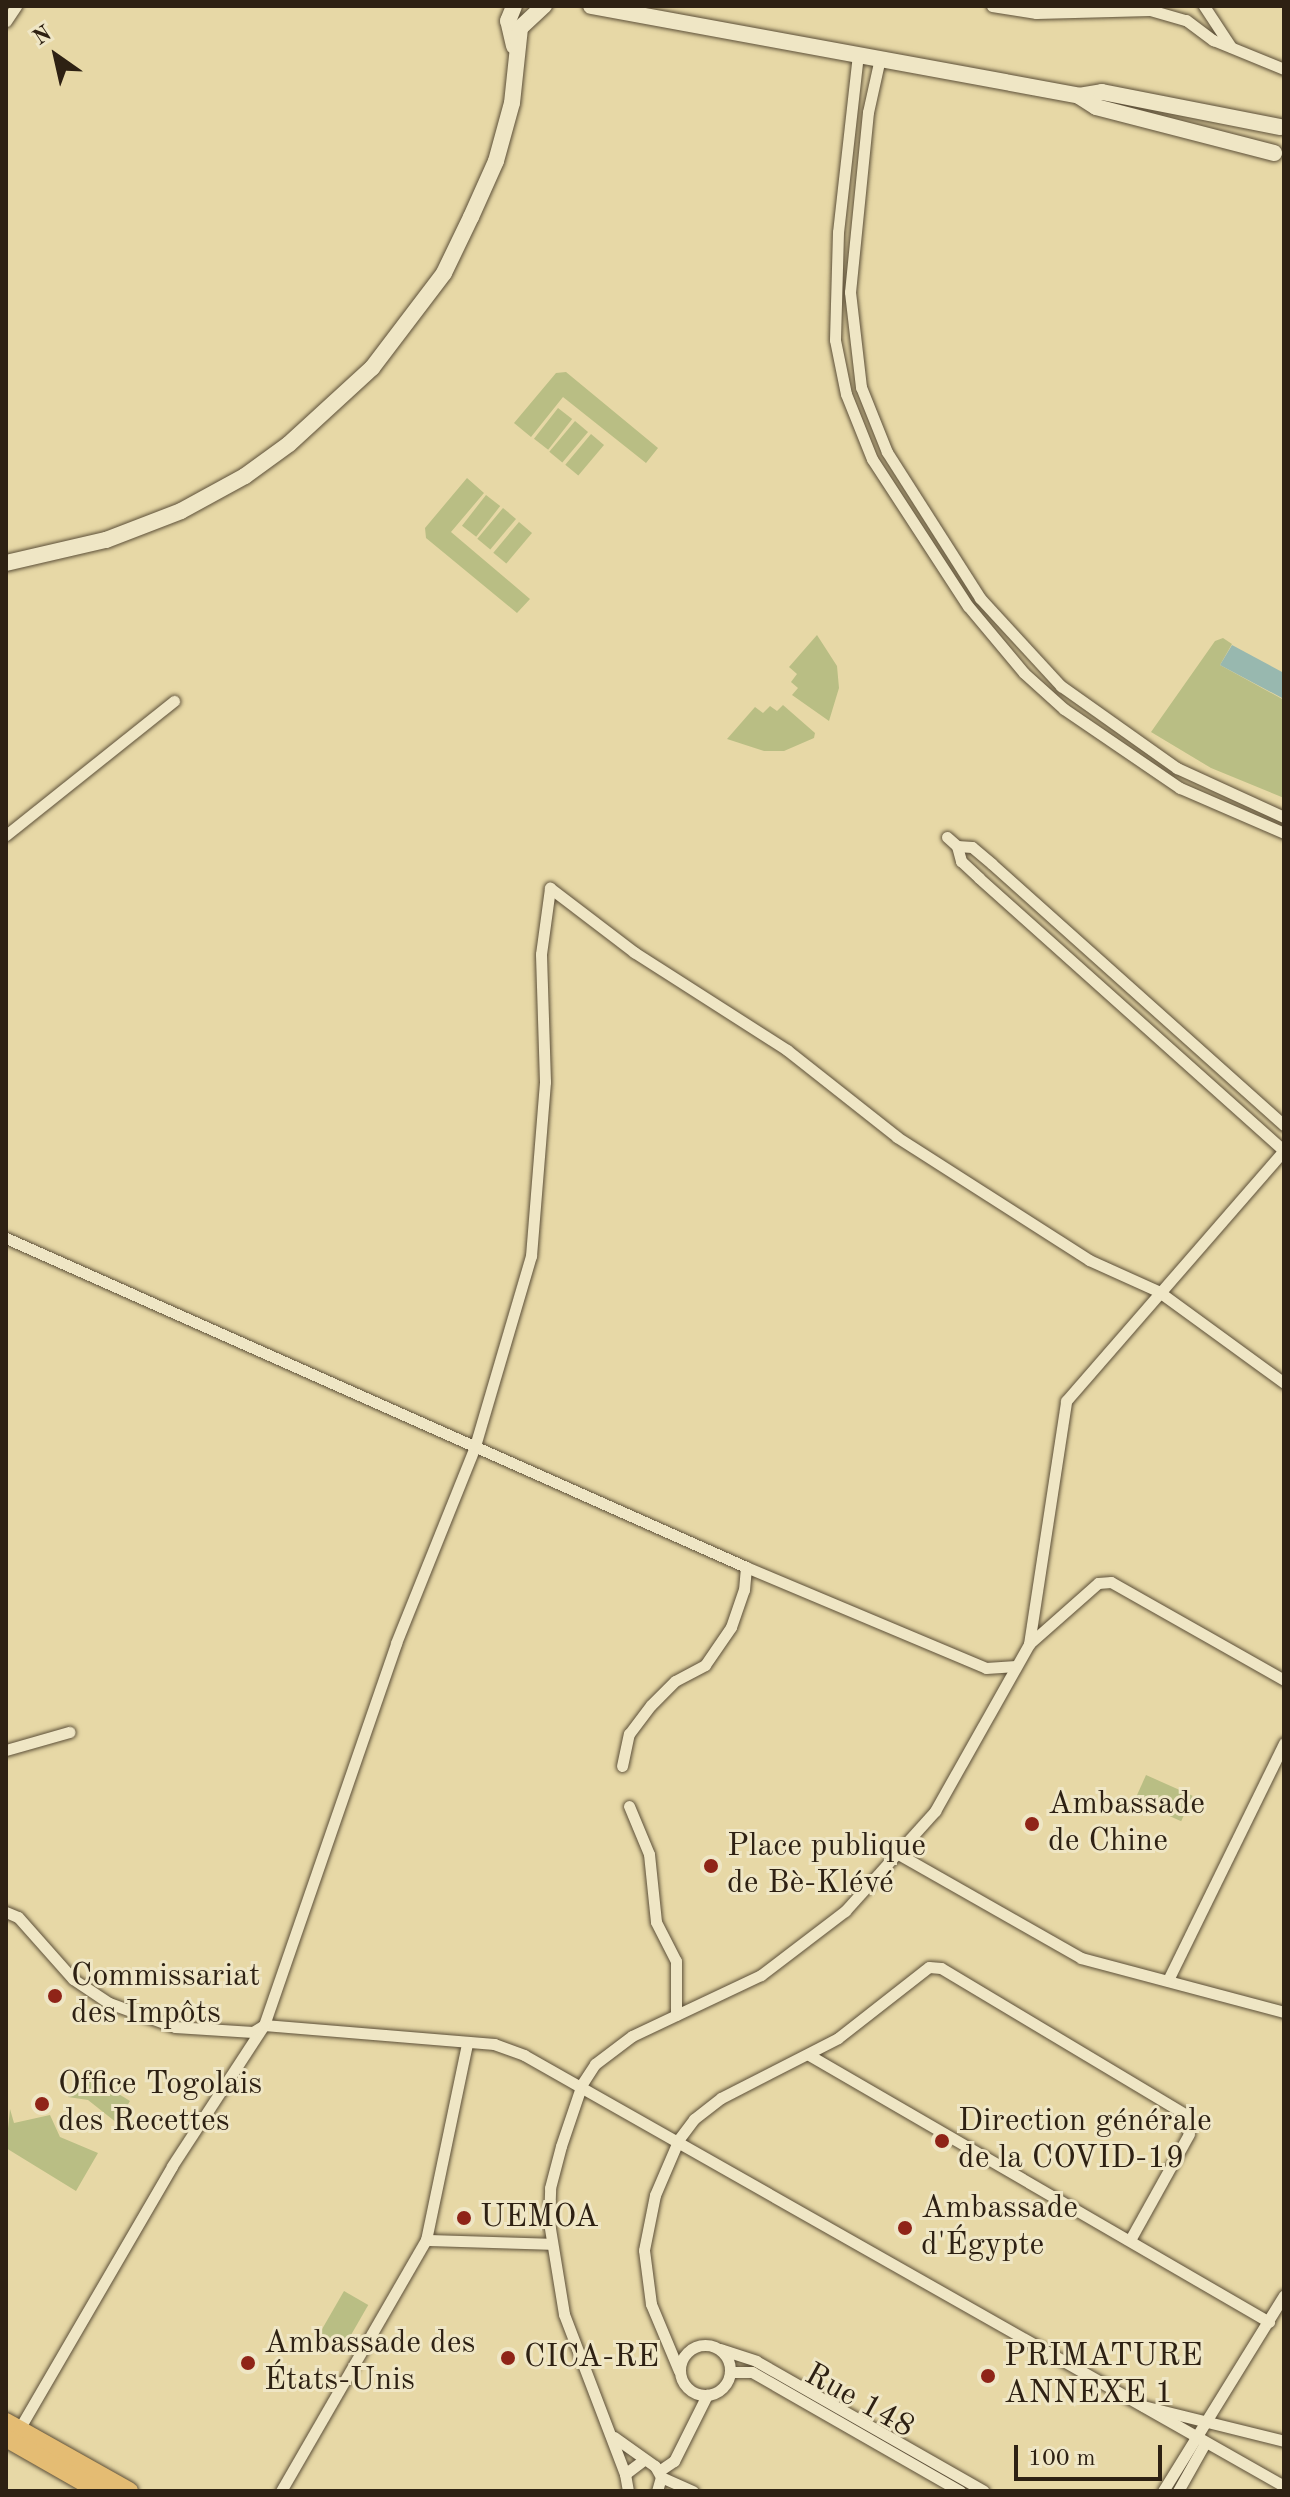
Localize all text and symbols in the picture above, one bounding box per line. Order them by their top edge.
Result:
north arrow [16,16,96,96]
text: N [29,22,56,50]
place label: Ambassade de Chine [1048,1787,1205,1862]
marker: Ambassade de Chine [1023,1815,1041,1833]
place label: Place publique de Bè-Klévé [727,1829,926,1904]
marker: Place publique de Bè-Klévé [702,1857,720,1875]
place label: Commissariat des Impôts [71,1959,260,2034]
marker: Commissariat des Impôts [46,1987,64,2005]
place label: Office Togolais des Recettes [58,2067,262,2142]
marker: Office Togolais des Recettes [33,2095,51,2113]
place label: Direction générale de la COVID-19 [958,2104,1212,2179]
marker: Direction générale de la COVID-19 [933,2132,951,2150]
place label: Ambassade d'Égypte [921,2191,1078,2266]
place label: UEMOA [480,2199,599,2237]
marker: UEMOA [455,2209,473,2227]
marker: Ambassade d'Égypte [896,2219,914,2237]
place label: Ambassade des États-Unis [264,2326,475,2401]
place label: CICA-RE [524,2339,659,2377]
place label: PRIMATURE ANNEXE 1 [1004,2339,1203,2414]
marker: CICA-RE [499,2349,517,2367]
marker: Ambassade des États-Unis [239,2354,257,2372]
street label: Rue 148 [797,2356,921,2448]
marker: PRIMATURE ANNEXE 1 [979,2367,997,2385]
scale bar [1018,2429,1166,2479]
text: 100 m [1028,2447,1096,2471]

